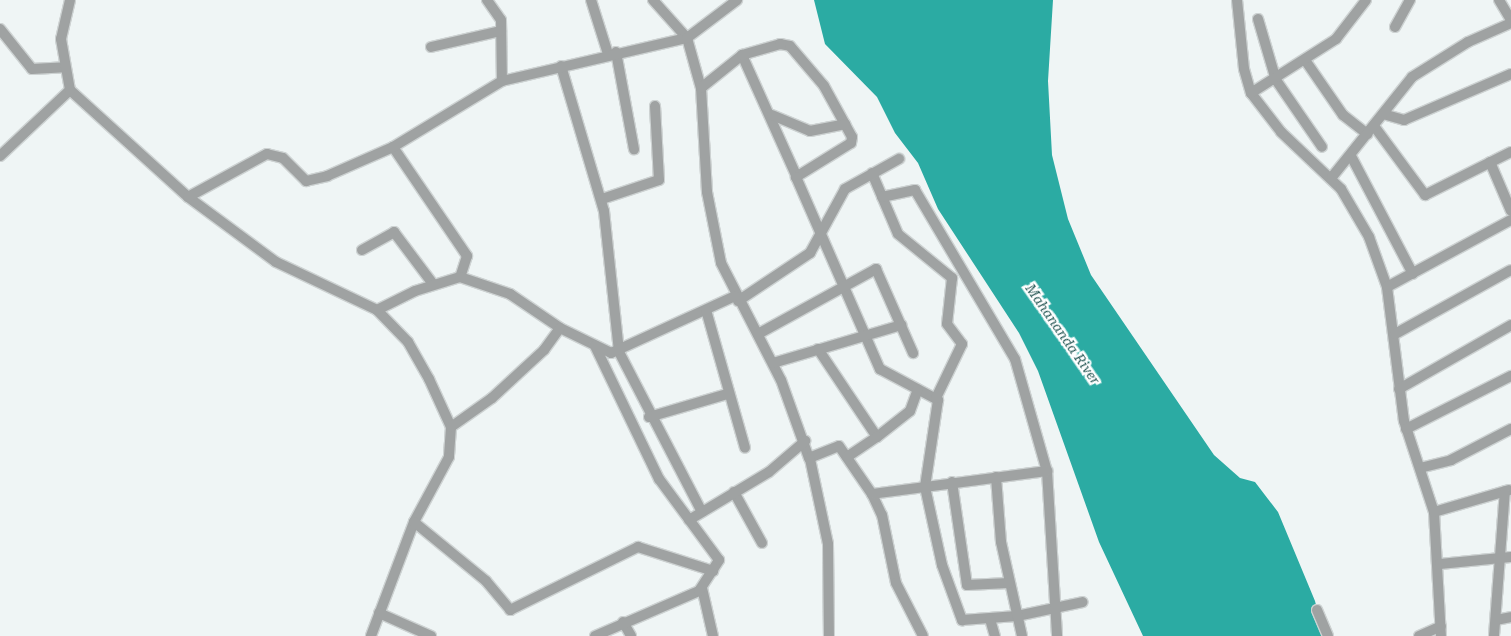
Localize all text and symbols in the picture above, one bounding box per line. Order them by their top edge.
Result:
water label: Mahananda River [1022,281,1104,387]

